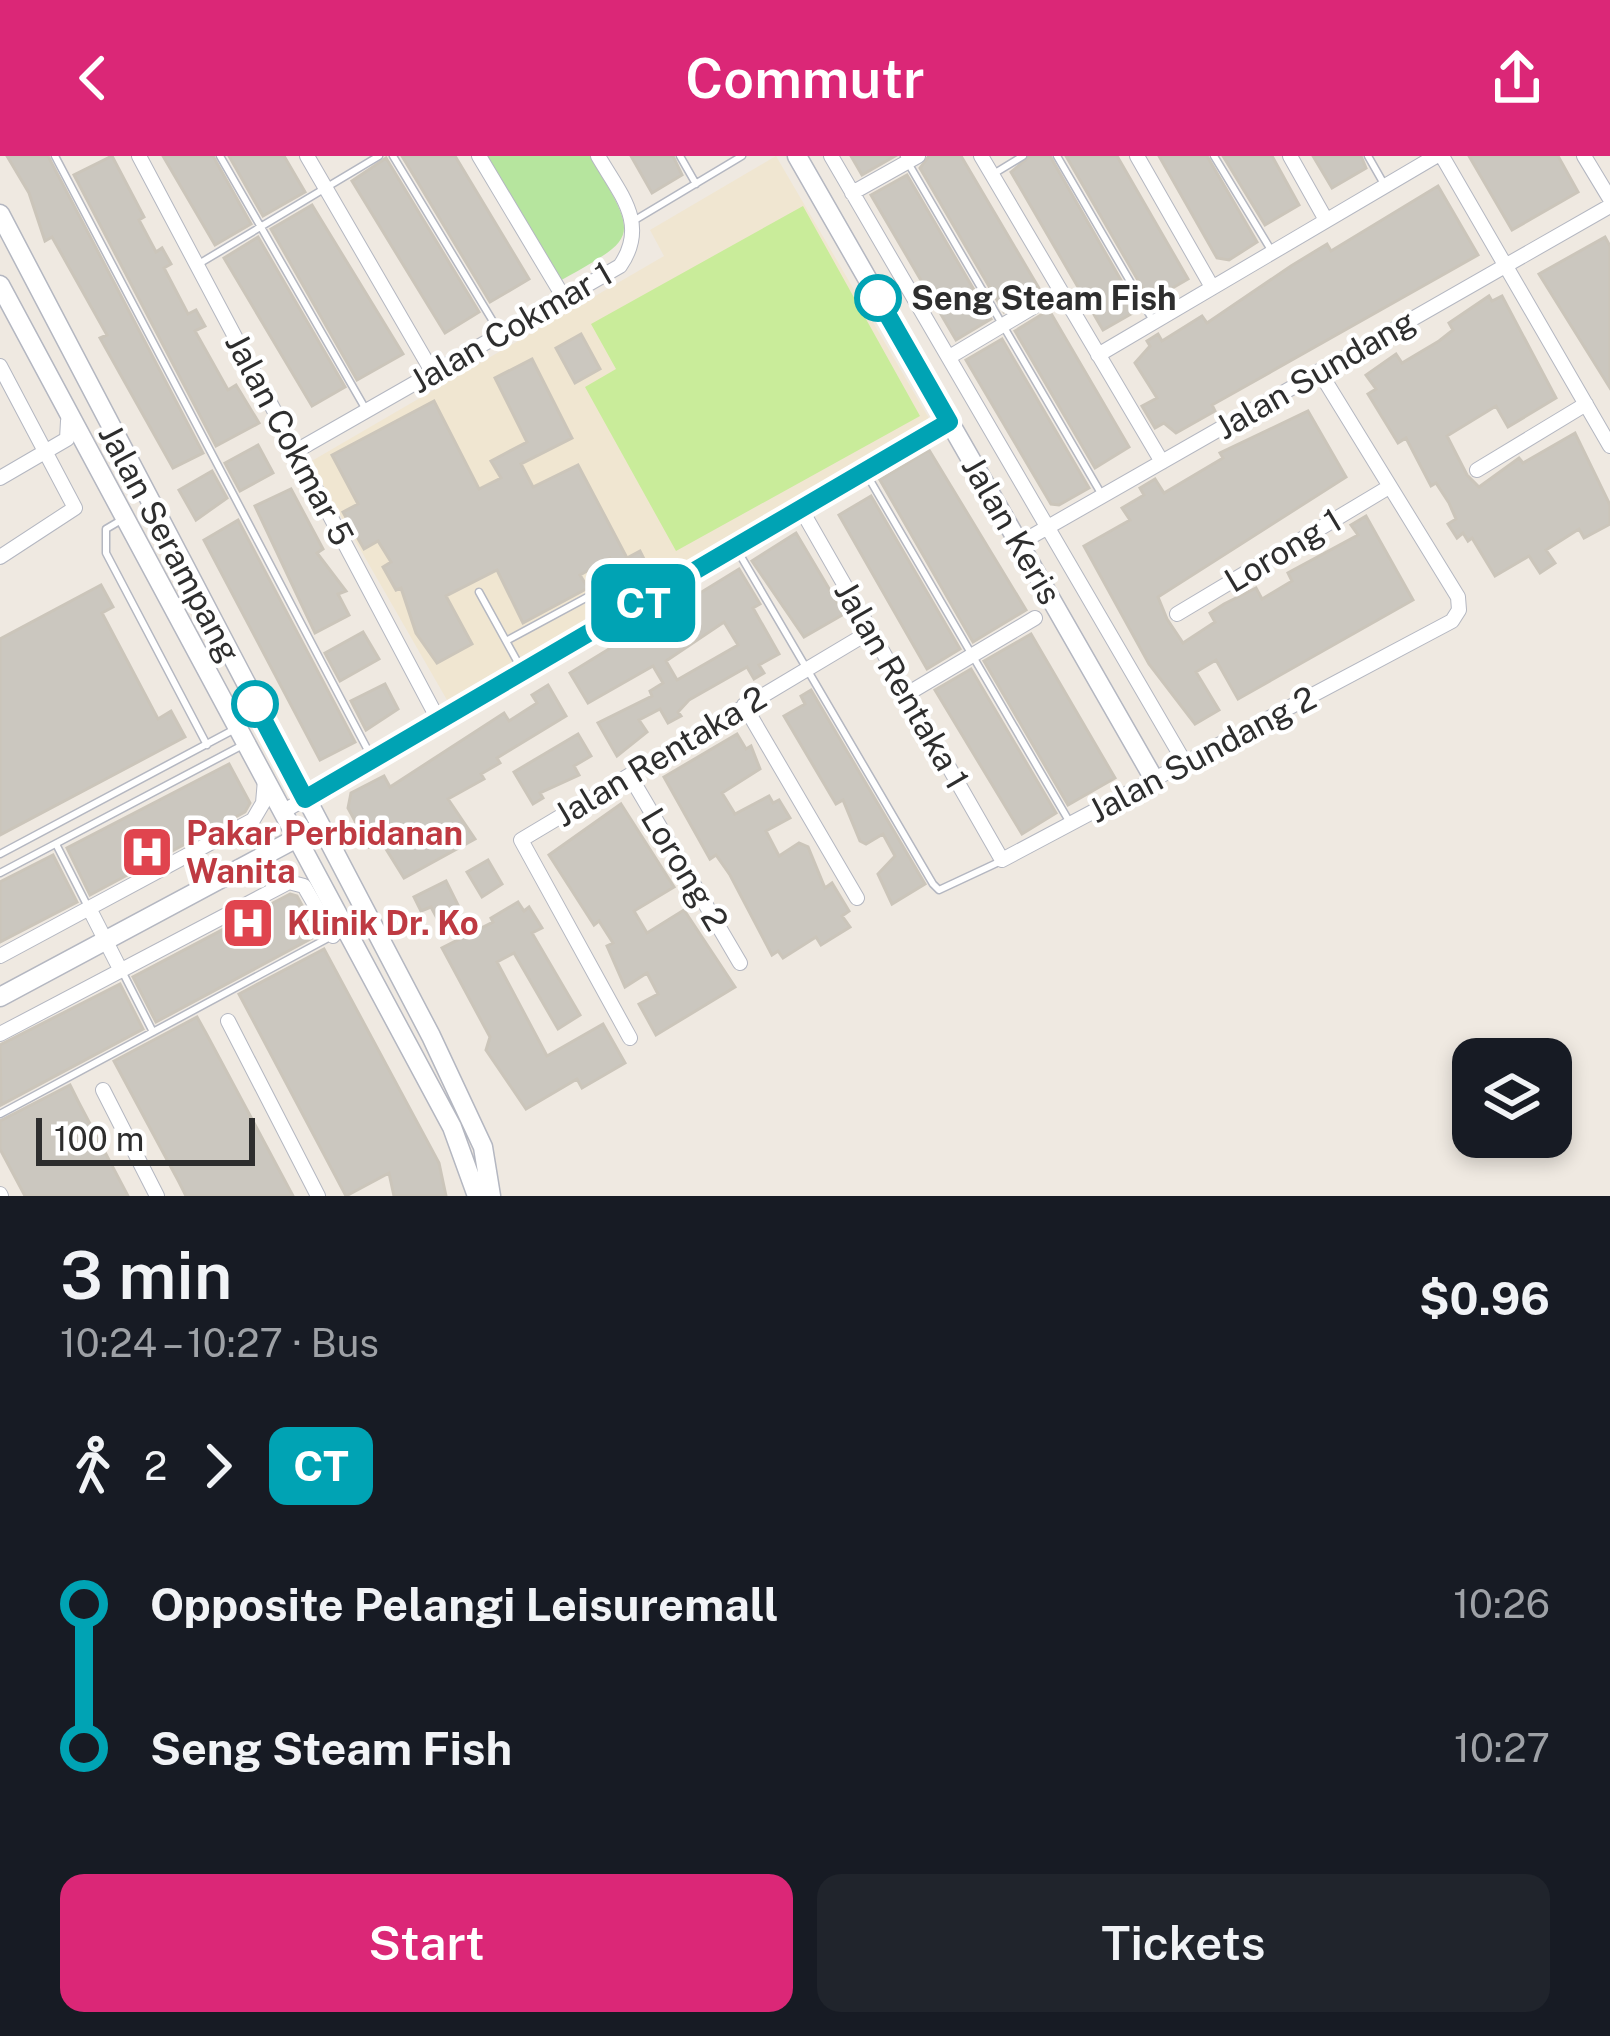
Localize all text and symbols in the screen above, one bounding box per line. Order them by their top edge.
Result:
icon: back [60,45,126,111]
icon: share [1484,45,1550,111]
text: Commutr [685,47,925,110]
street label: Jalan Cokmar 1 [403,254,619,400]
marker: Seng Steam Fish [856,276,900,320]
place label: Seng Steam Fish [911,279,1177,317]
street label: Jalan Sundang [1208,301,1422,447]
street label: Jalan Cokmar 5 [218,326,362,552]
street label: Jalan Serampang [91,418,249,668]
street label: Jalan Keris [954,449,1070,611]
street label: Lorong 1 [1218,500,1348,600]
line badge: CT [589,564,697,642]
street label: Jalan Rentaka 1 [827,574,977,796]
text: CT [615,578,671,627]
street label: Jalan Rentaka 2 [547,678,773,834]
street label: Jalan Sundang 2 [1082,678,1322,830]
unlabelled marker [233,682,277,726]
street label: Lorong 2 [634,801,736,937]
place label: Pakar Perbidanan Wanita [186,814,463,890]
hospital icon: Pakar Perbidanan Wanita [119,824,175,880]
hospital icon: Klinik Dr. Ko [220,895,276,951]
place label: Klinik Dr. Ko [287,904,479,942]
map controls [1452,1038,1572,1158]
button: layers [1452,1038,1572,1158]
scale bar [36,1112,255,1165]
text: 100 m [54,1120,144,1158]
text: 3 min [60,1236,232,1314]
text: $0.96 [1419,1272,1550,1325]
text: 10:24 – 10:27 · Bus [60,1320,379,1366]
icon: walk [60,1433,126,1499]
icon: forward [185,1433,251,1499]
text: CT [293,1441,349,1490]
text: 2 [144,1443,167,1489]
text: Opposite Pelangi Leisuremall [150,1578,779,1631]
text: 10:26 [1453,1581,1550,1627]
text: Seng Steam Fish [150,1722,512,1775]
text: 10:27 [1454,1725,1550,1771]
button: Start [60,1874,793,2012]
button: Tickets [817,1874,1550,2012]

